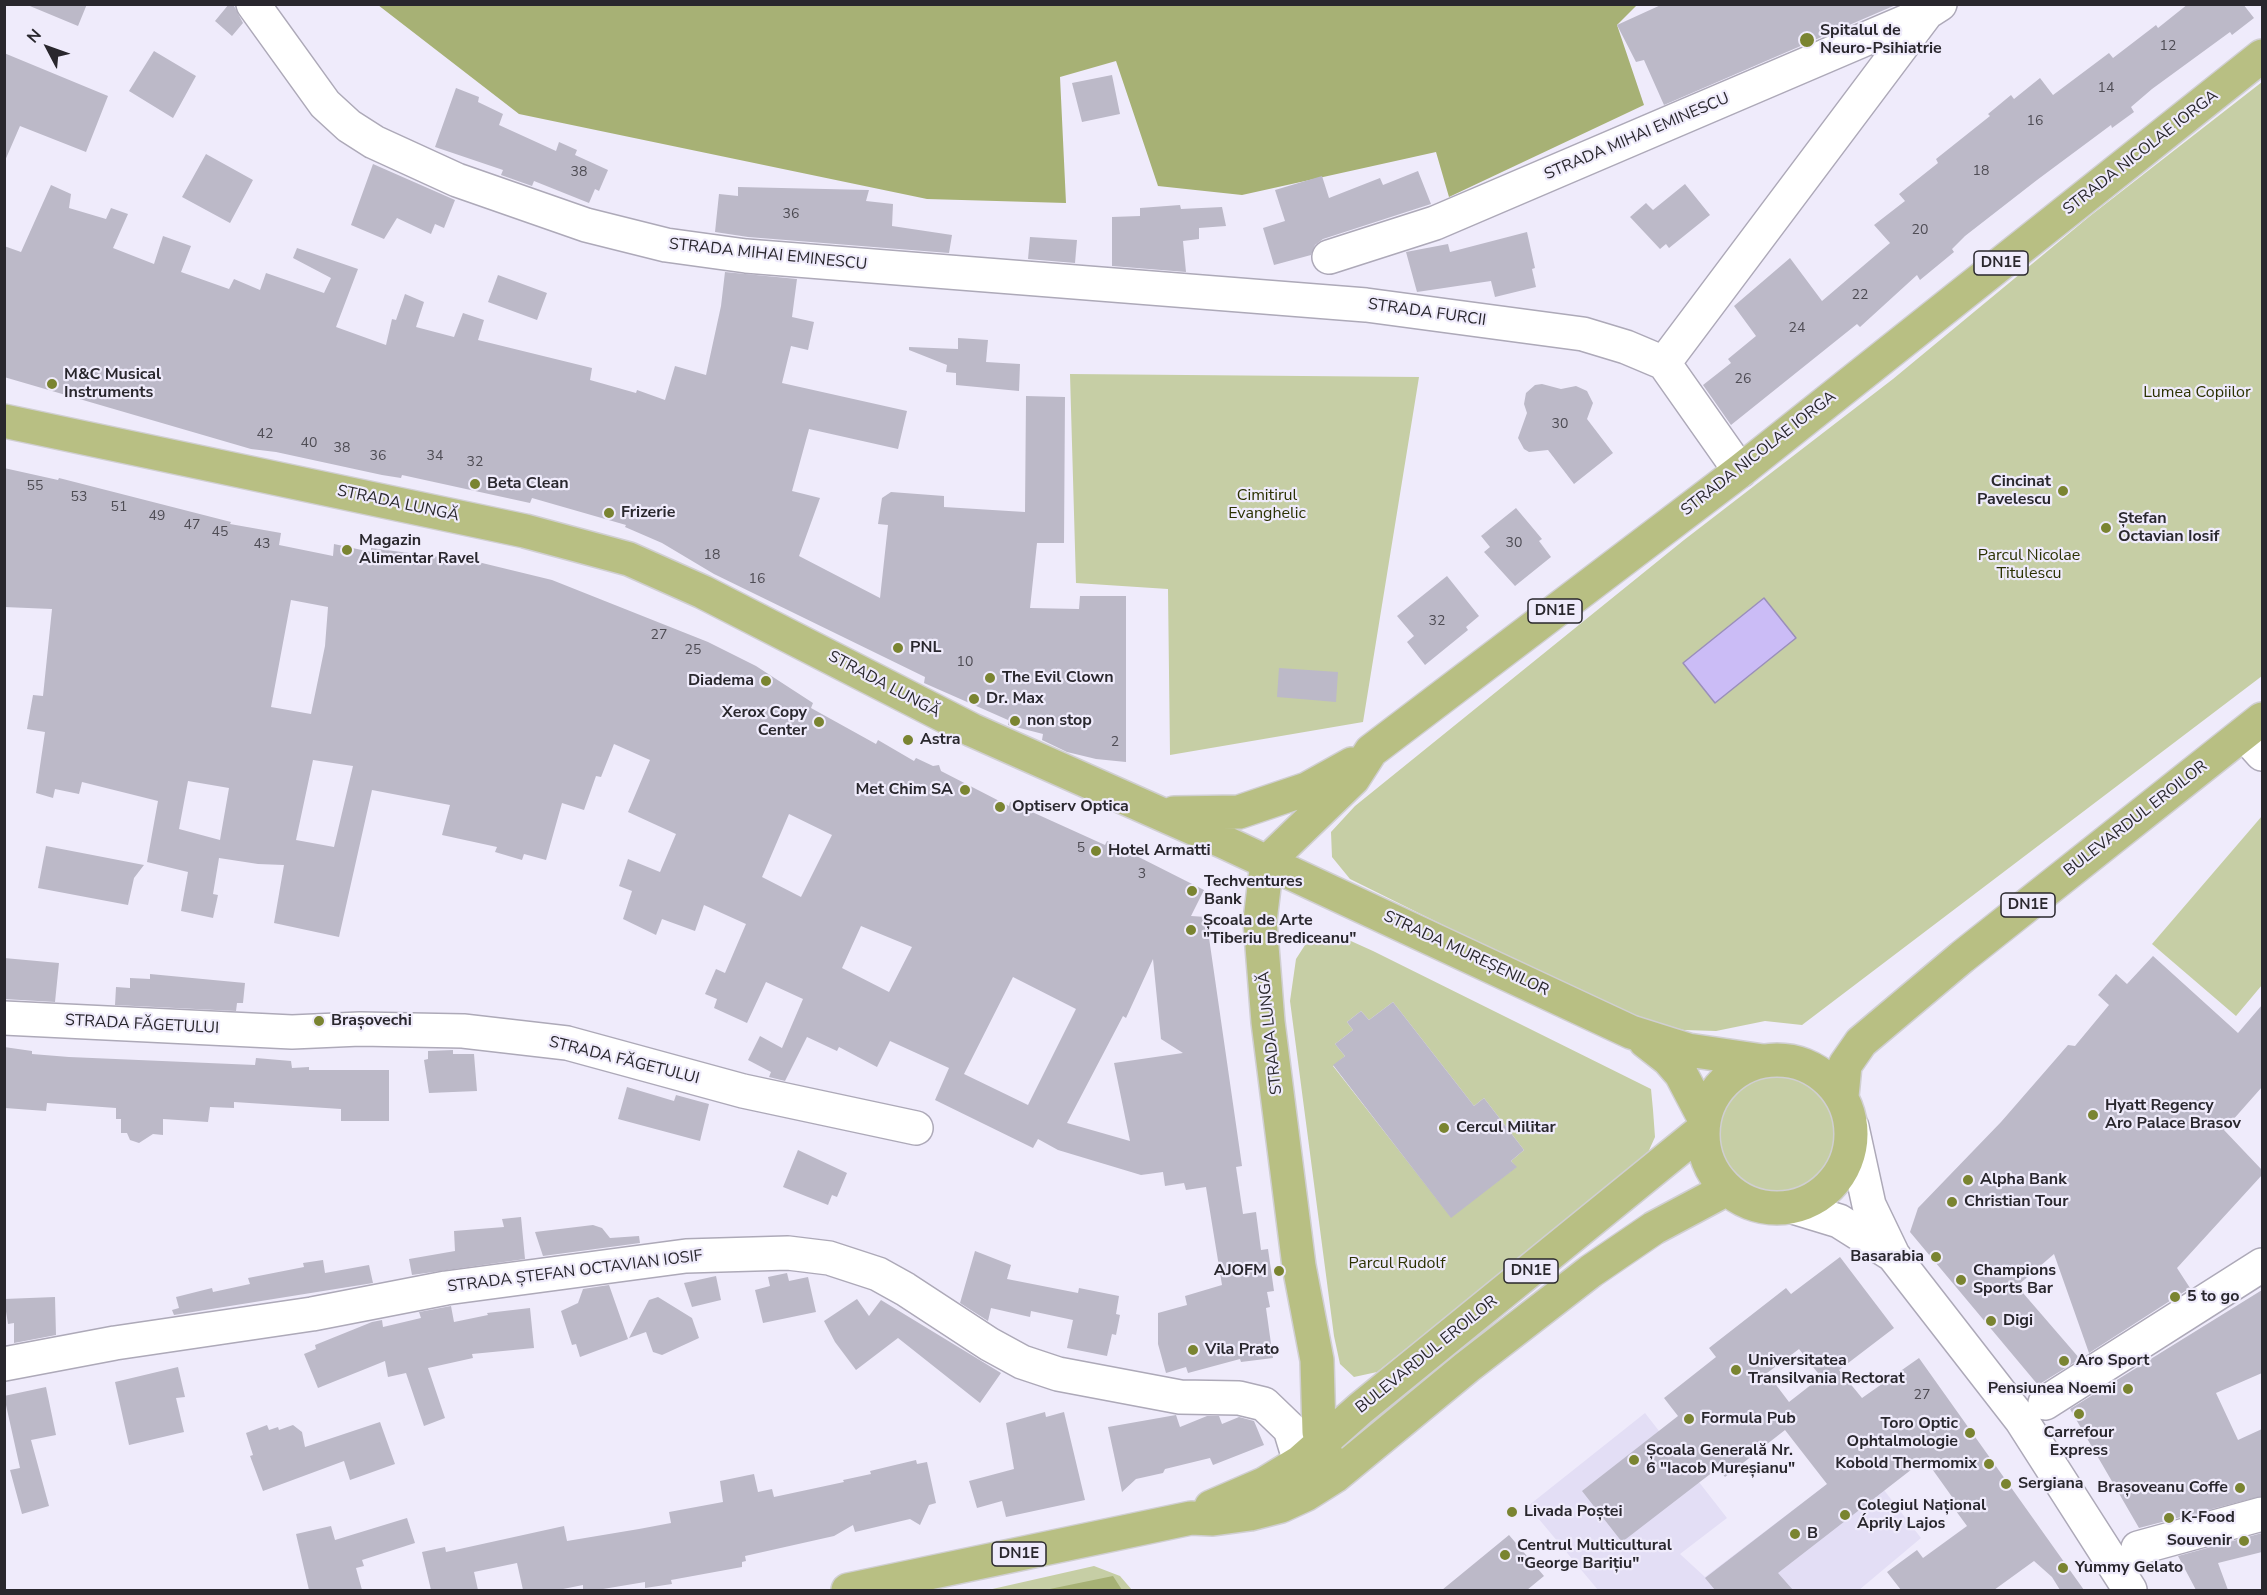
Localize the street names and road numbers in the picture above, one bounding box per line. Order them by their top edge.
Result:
street label: STRADA NICOLAE IORGA [2060,87,2222,219]
street label: STRADA MIHAI EMINESCU [1542,89,1732,185]
street label: STRADA MIHAI EMINESCU [668,235,868,275]
road number: DN1E [1974,251,2028,275]
street label: STRADA FURCII [1367,295,1487,331]
street label: STRADA NICOLAE IORGA [1678,388,1840,520]
street label: STRADA LUNGĂ [335,482,461,526]
road number: DN1E [1528,599,1582,623]
street label: STRADA LUNGĂ [825,647,943,723]
street label: BULEVARDUL EROILOR [2061,757,2211,881]
road number: DN1E [2001,893,2055,917]
street label: STRADA MUREȘENILOR [1380,907,1552,1001]
street label: STRADA LUNGĂ [1255,970,1287,1096]
street label: STRADA FĂGETULUI [65,1011,219,1039]
street label: STRADA FĂGETULUI [547,1033,701,1089]
street label: STRADA ȘTEFAN OCTAVIAN IOSIF [446,1247,704,1297]
road number: DN1E [1504,1259,1558,1283]
street label: BULEVARDUL EROILOR [1352,1292,1502,1418]
road number: DN1E [992,1542,1046,1566]

